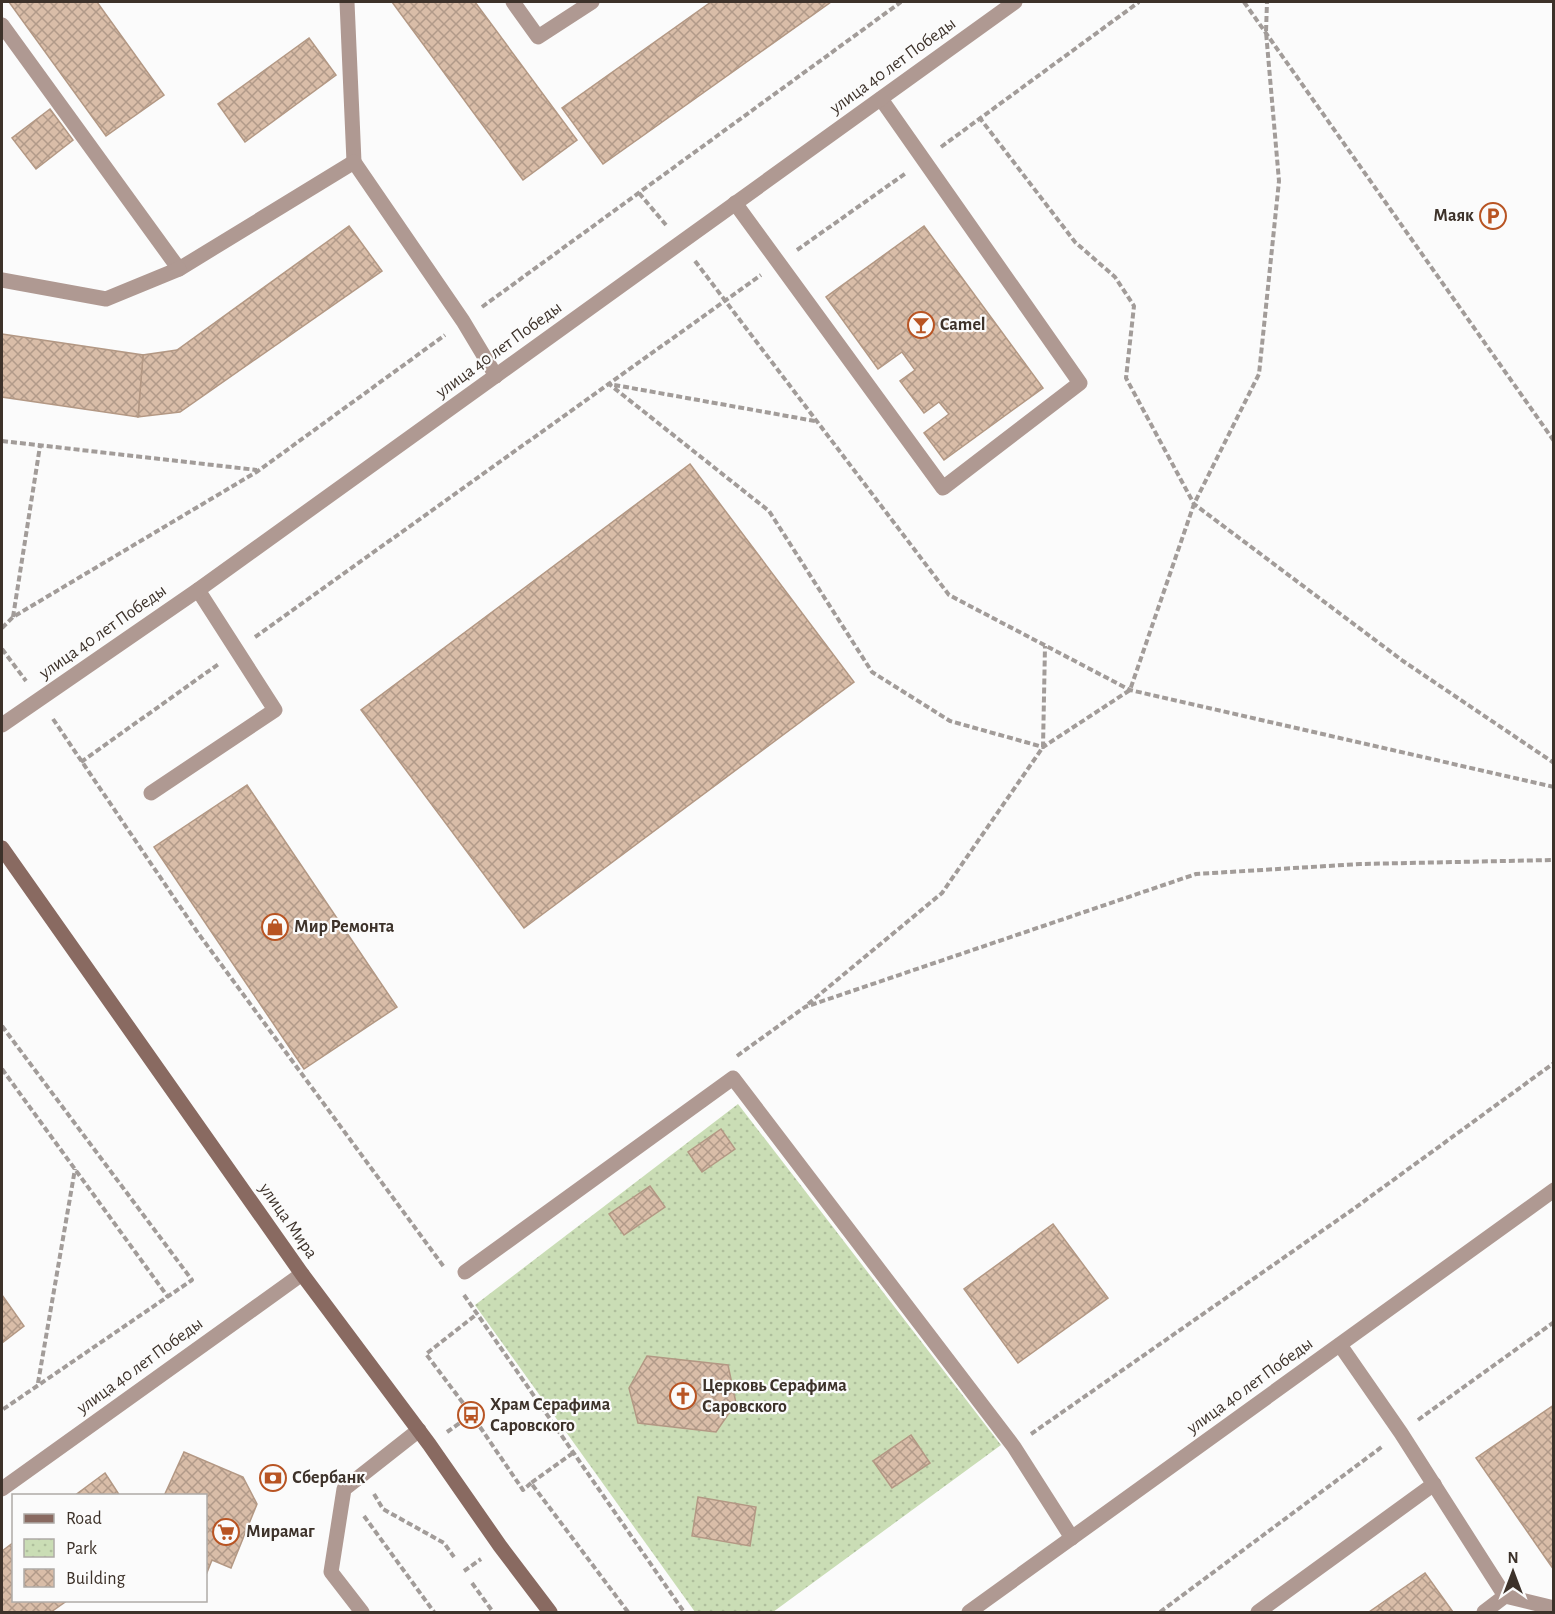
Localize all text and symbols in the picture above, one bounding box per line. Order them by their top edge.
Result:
street label: улица 40 лет Победы [825,14,959,118]
parking icon: Маяк [1478,201,1508,231]
place label: Маяк [1433,207,1474,225]
street label: улица 40 лет Победы [431,298,565,402]
bar icon: Camel [906,310,936,340]
place label: Camel [940,316,986,334]
street label: улица 40 лет Победы [35,581,170,683]
shop icon: Мир Ремонта [260,912,290,942]
place label: Мир Ремонта [294,918,395,936]
street label: улица Мира [255,1179,320,1262]
street label: улица 40 лет Победы [72,1314,206,1418]
street label: улица 40 лет Победы [1182,1334,1316,1438]
place label: Церковь Серафима Саровского [702,1377,847,1416]
church icon: Церковь Серафима Саровского [668,1381,698,1411]
place label: Храм Серафима Саровского [490,1396,611,1435]
bus stop icon: Храм Серафима Саровского [456,1400,486,1430]
bank icon: Сбербанк [258,1463,288,1493]
place label: Сбербанк [292,1469,365,1487]
legend [12,1494,207,1602]
text: Road [66,1510,102,1528]
supermarket icon: Мирамаг [211,1517,241,1547]
place label: Мирамаг [246,1523,315,1541]
text: Park [66,1540,98,1558]
north arrow [1483,1542,1543,1602]
text: N [1507,1550,1519,1566]
text: Building [66,1570,126,1588]

